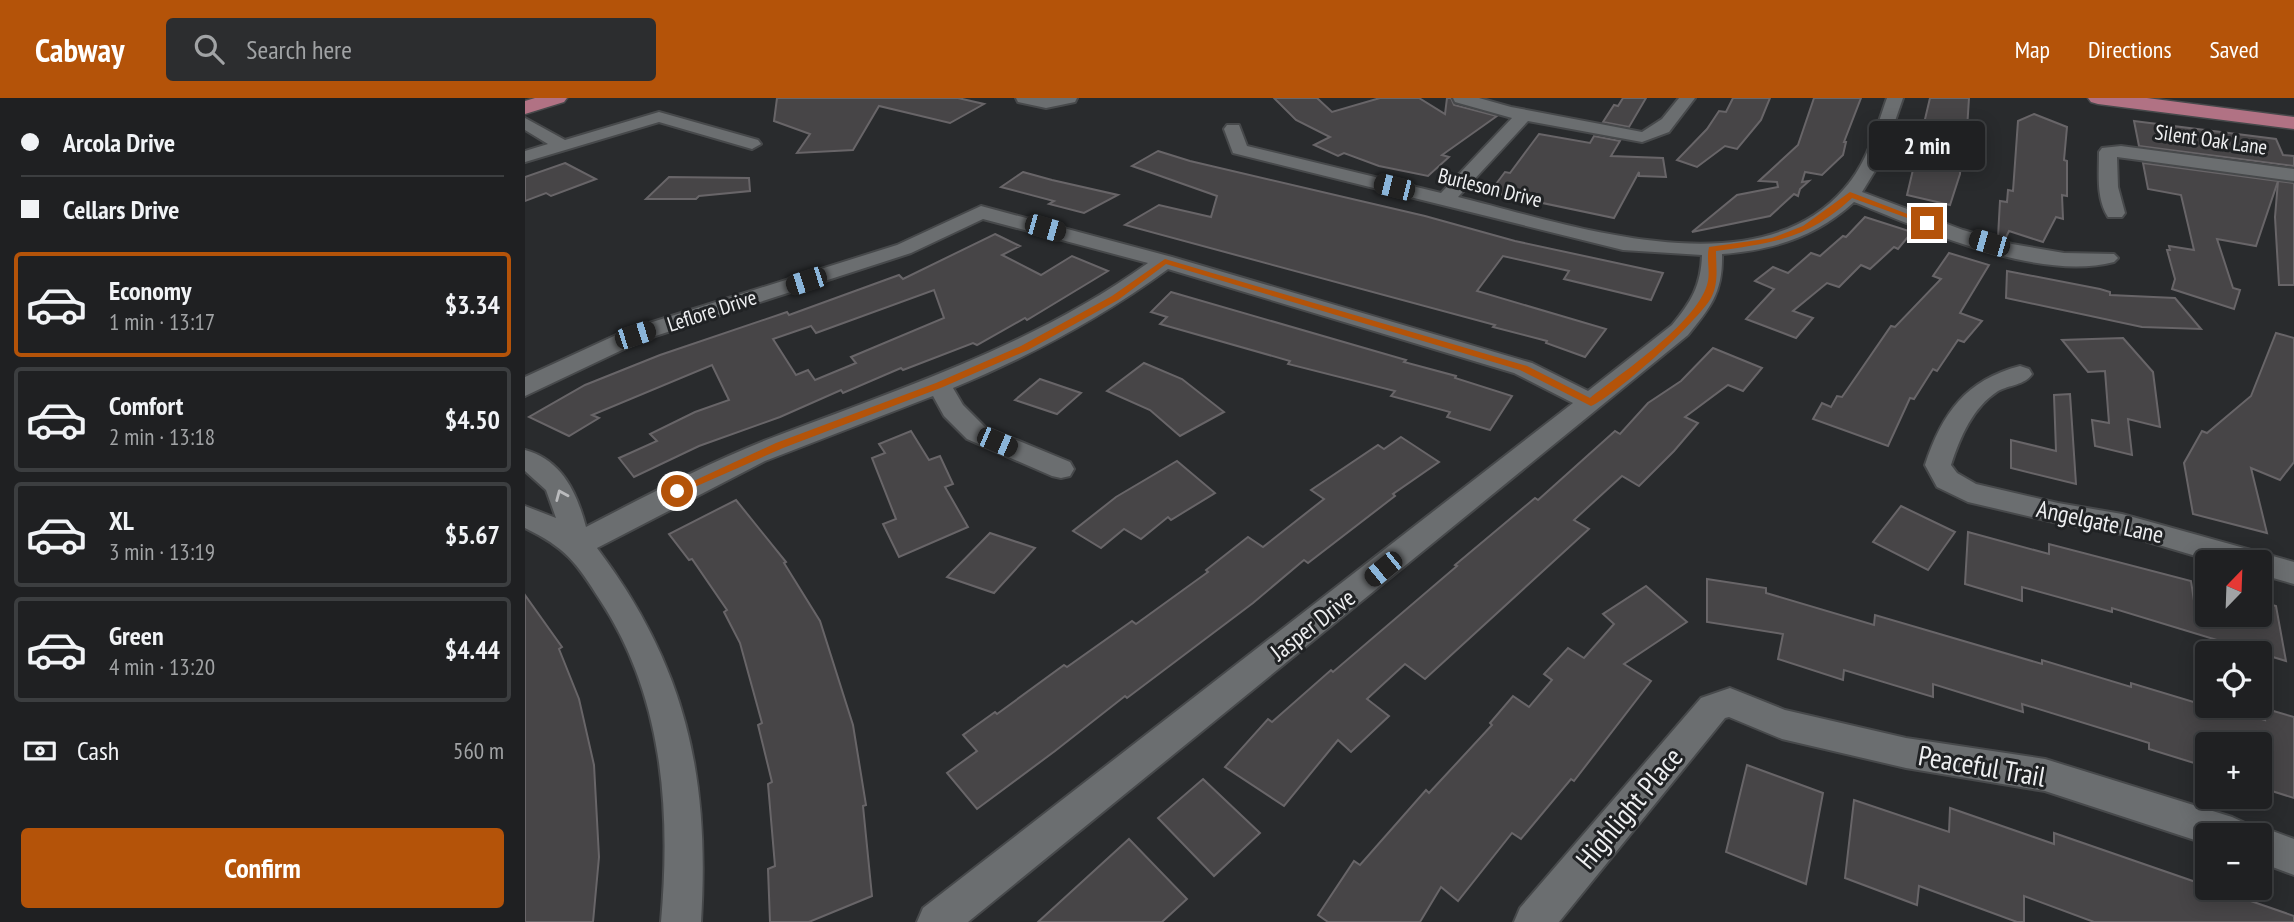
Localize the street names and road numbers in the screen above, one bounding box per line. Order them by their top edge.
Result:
street label: Silent Oak Lane [2153,118,2269,161]
street label: Burleson Drive [1435,162,1545,213]
street label: Leflore Drive [664,283,760,338]
street label: Angelgate Lane [2034,493,2166,550]
street label: Jasper Drive [1263,582,1361,668]
street label: Peaceful Trail [1916,736,2049,795]
street label: Highlight Place [1567,739,1690,876]

